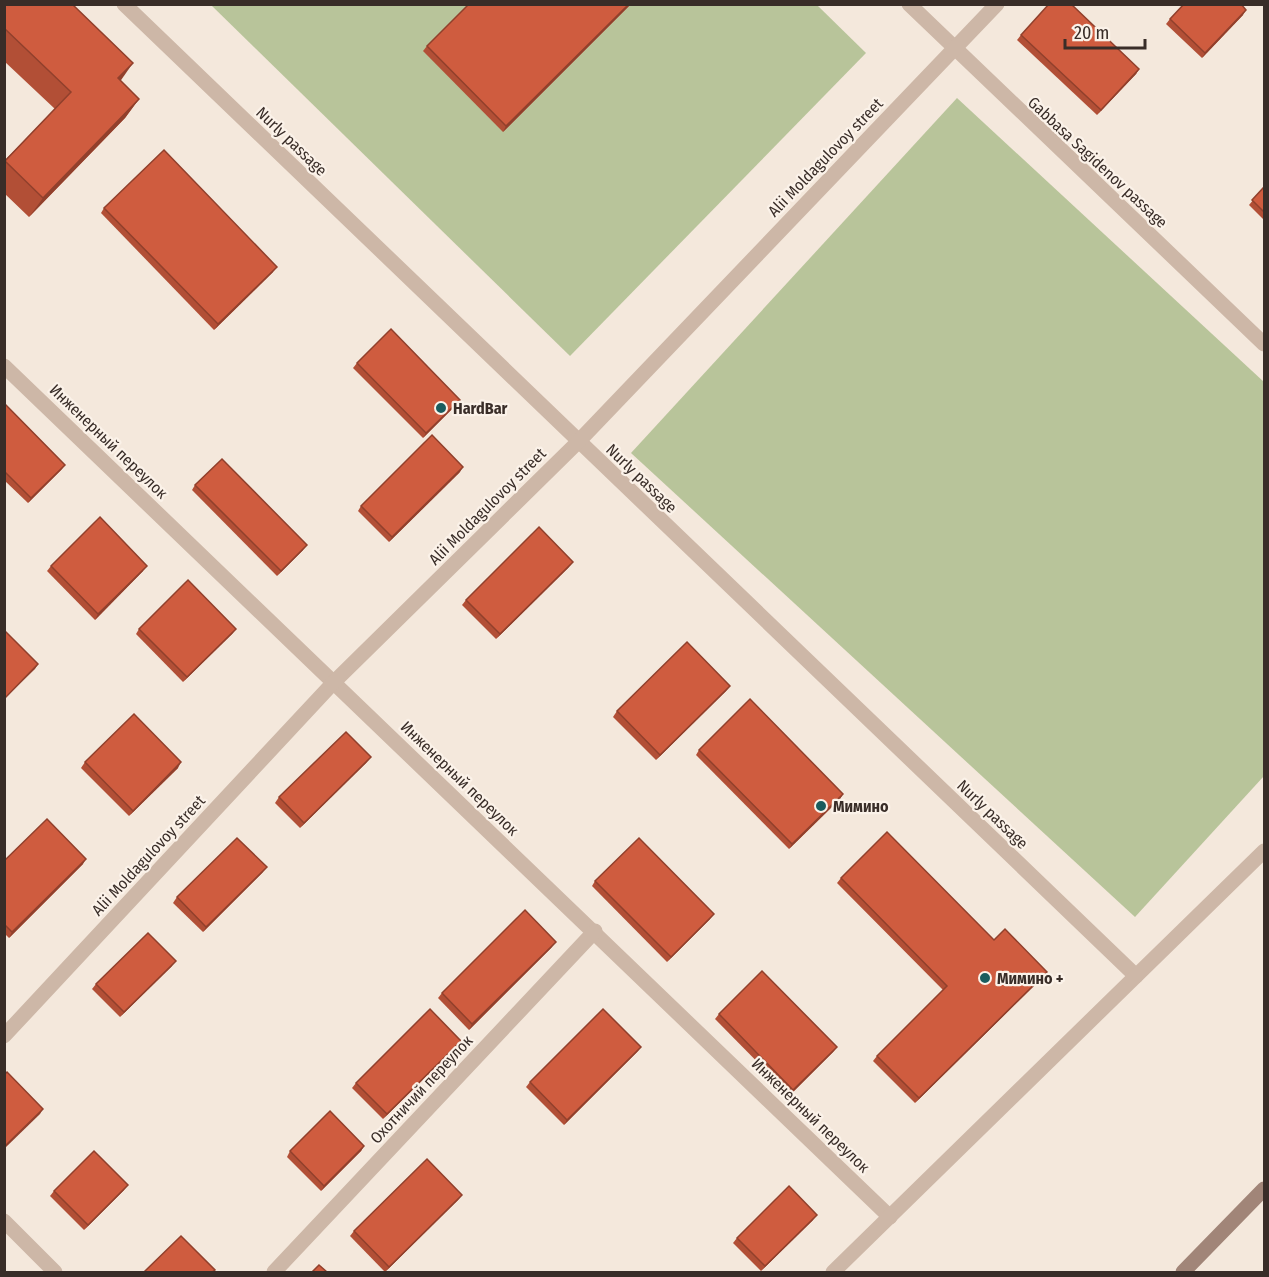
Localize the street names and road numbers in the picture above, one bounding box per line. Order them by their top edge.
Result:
street label: Gabbasa Sagidenov passage [1024,93,1171,232]
street label: Alii Moldagulovoy street [764,94,887,221]
street label: Nurly passage [252,103,331,180]
street label: Инженерный переулок [46,380,172,503]
street label: Nurly passage [602,440,681,517]
street label: Alii Moldagulovoy street [425,443,550,569]
street label: Инженерный переулок [397,717,523,840]
street label: Nurly passage [953,776,1032,853]
street label: Alii Moldagulovoy street [88,791,210,919]
street label: Охотничий переулок [366,1031,477,1147]
street label: Инженерный переулок [748,1054,874,1177]

